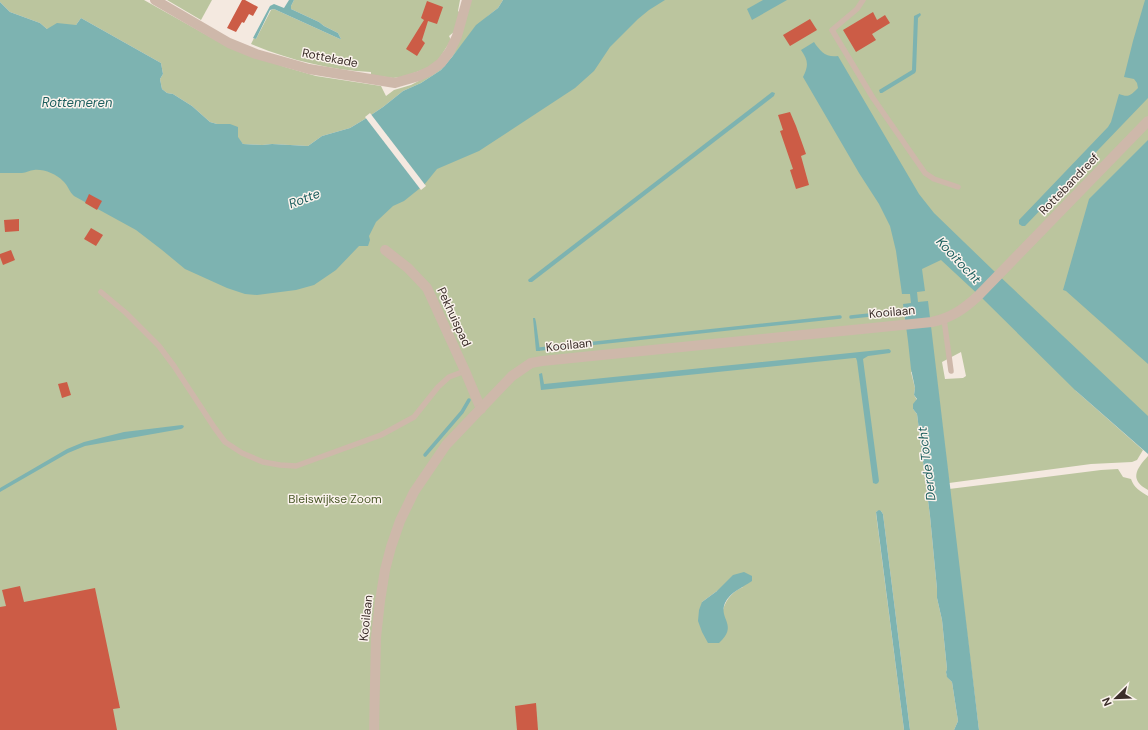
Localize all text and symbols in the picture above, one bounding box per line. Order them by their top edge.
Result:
street label: Rottekade [301,45,359,71]
water label: Rottemeren [42,94,112,111]
street label: Rottebandreef [1035,150,1103,218]
water label: Rotte [286,185,322,212]
water label: Kooitocht [933,233,985,288]
street label: Pekhuispad [433,285,475,349]
street label: Kooilaan [868,302,916,322]
street label: Kooilaan [545,335,593,355]
water label: Derde Tocht [913,425,939,502]
park label: Bleiswijkse Zoom [288,491,382,507]
street label: Kooilaan [356,594,376,642]
north arrow [1096,678,1136,718]
text: N [1099,695,1115,708]

